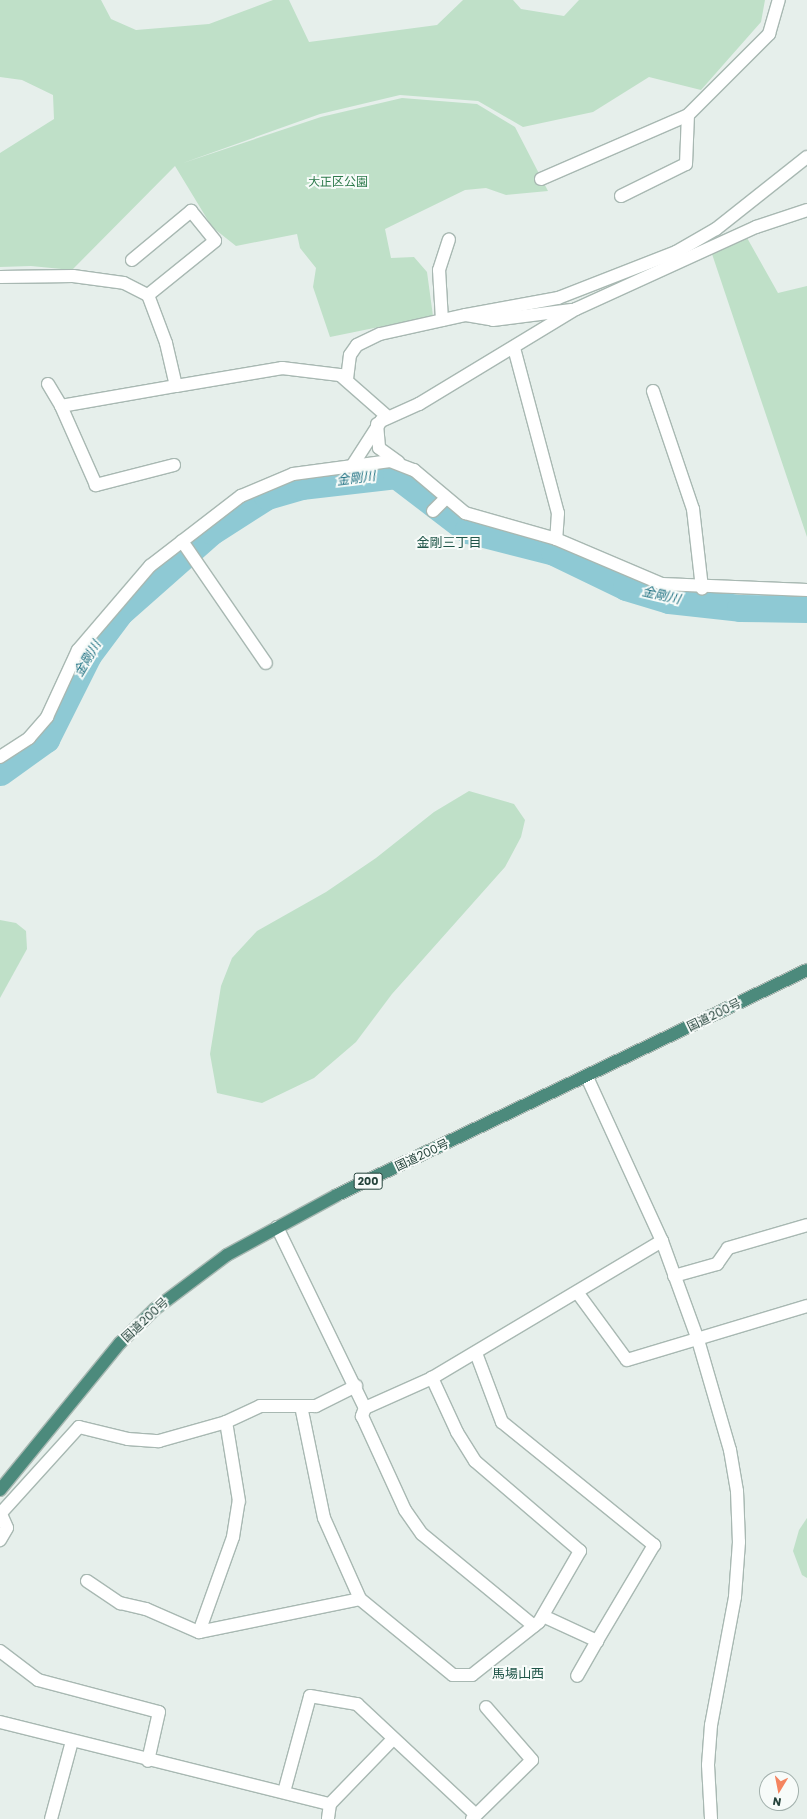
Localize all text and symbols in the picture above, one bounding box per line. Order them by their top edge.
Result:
park label: 大正区公園 [308,175,368,189]
water label: 金剛川 [336,469,376,489]
district label: 金剛三丁目 [417,535,481,551]
water label: 金剛川 [640,584,682,608]
water label: 金剛川 [71,638,105,680]
street label: 国道200号 [685,996,743,1034]
street label: 国道200号 [393,1136,451,1174]
road number: 200 [353,1172,383,1190]
street label: 国道200号 [119,1295,171,1345]
district label: 馬場山西 [492,1666,544,1682]
north arrow [759,1771,799,1811]
text: N [772,1793,783,1810]

